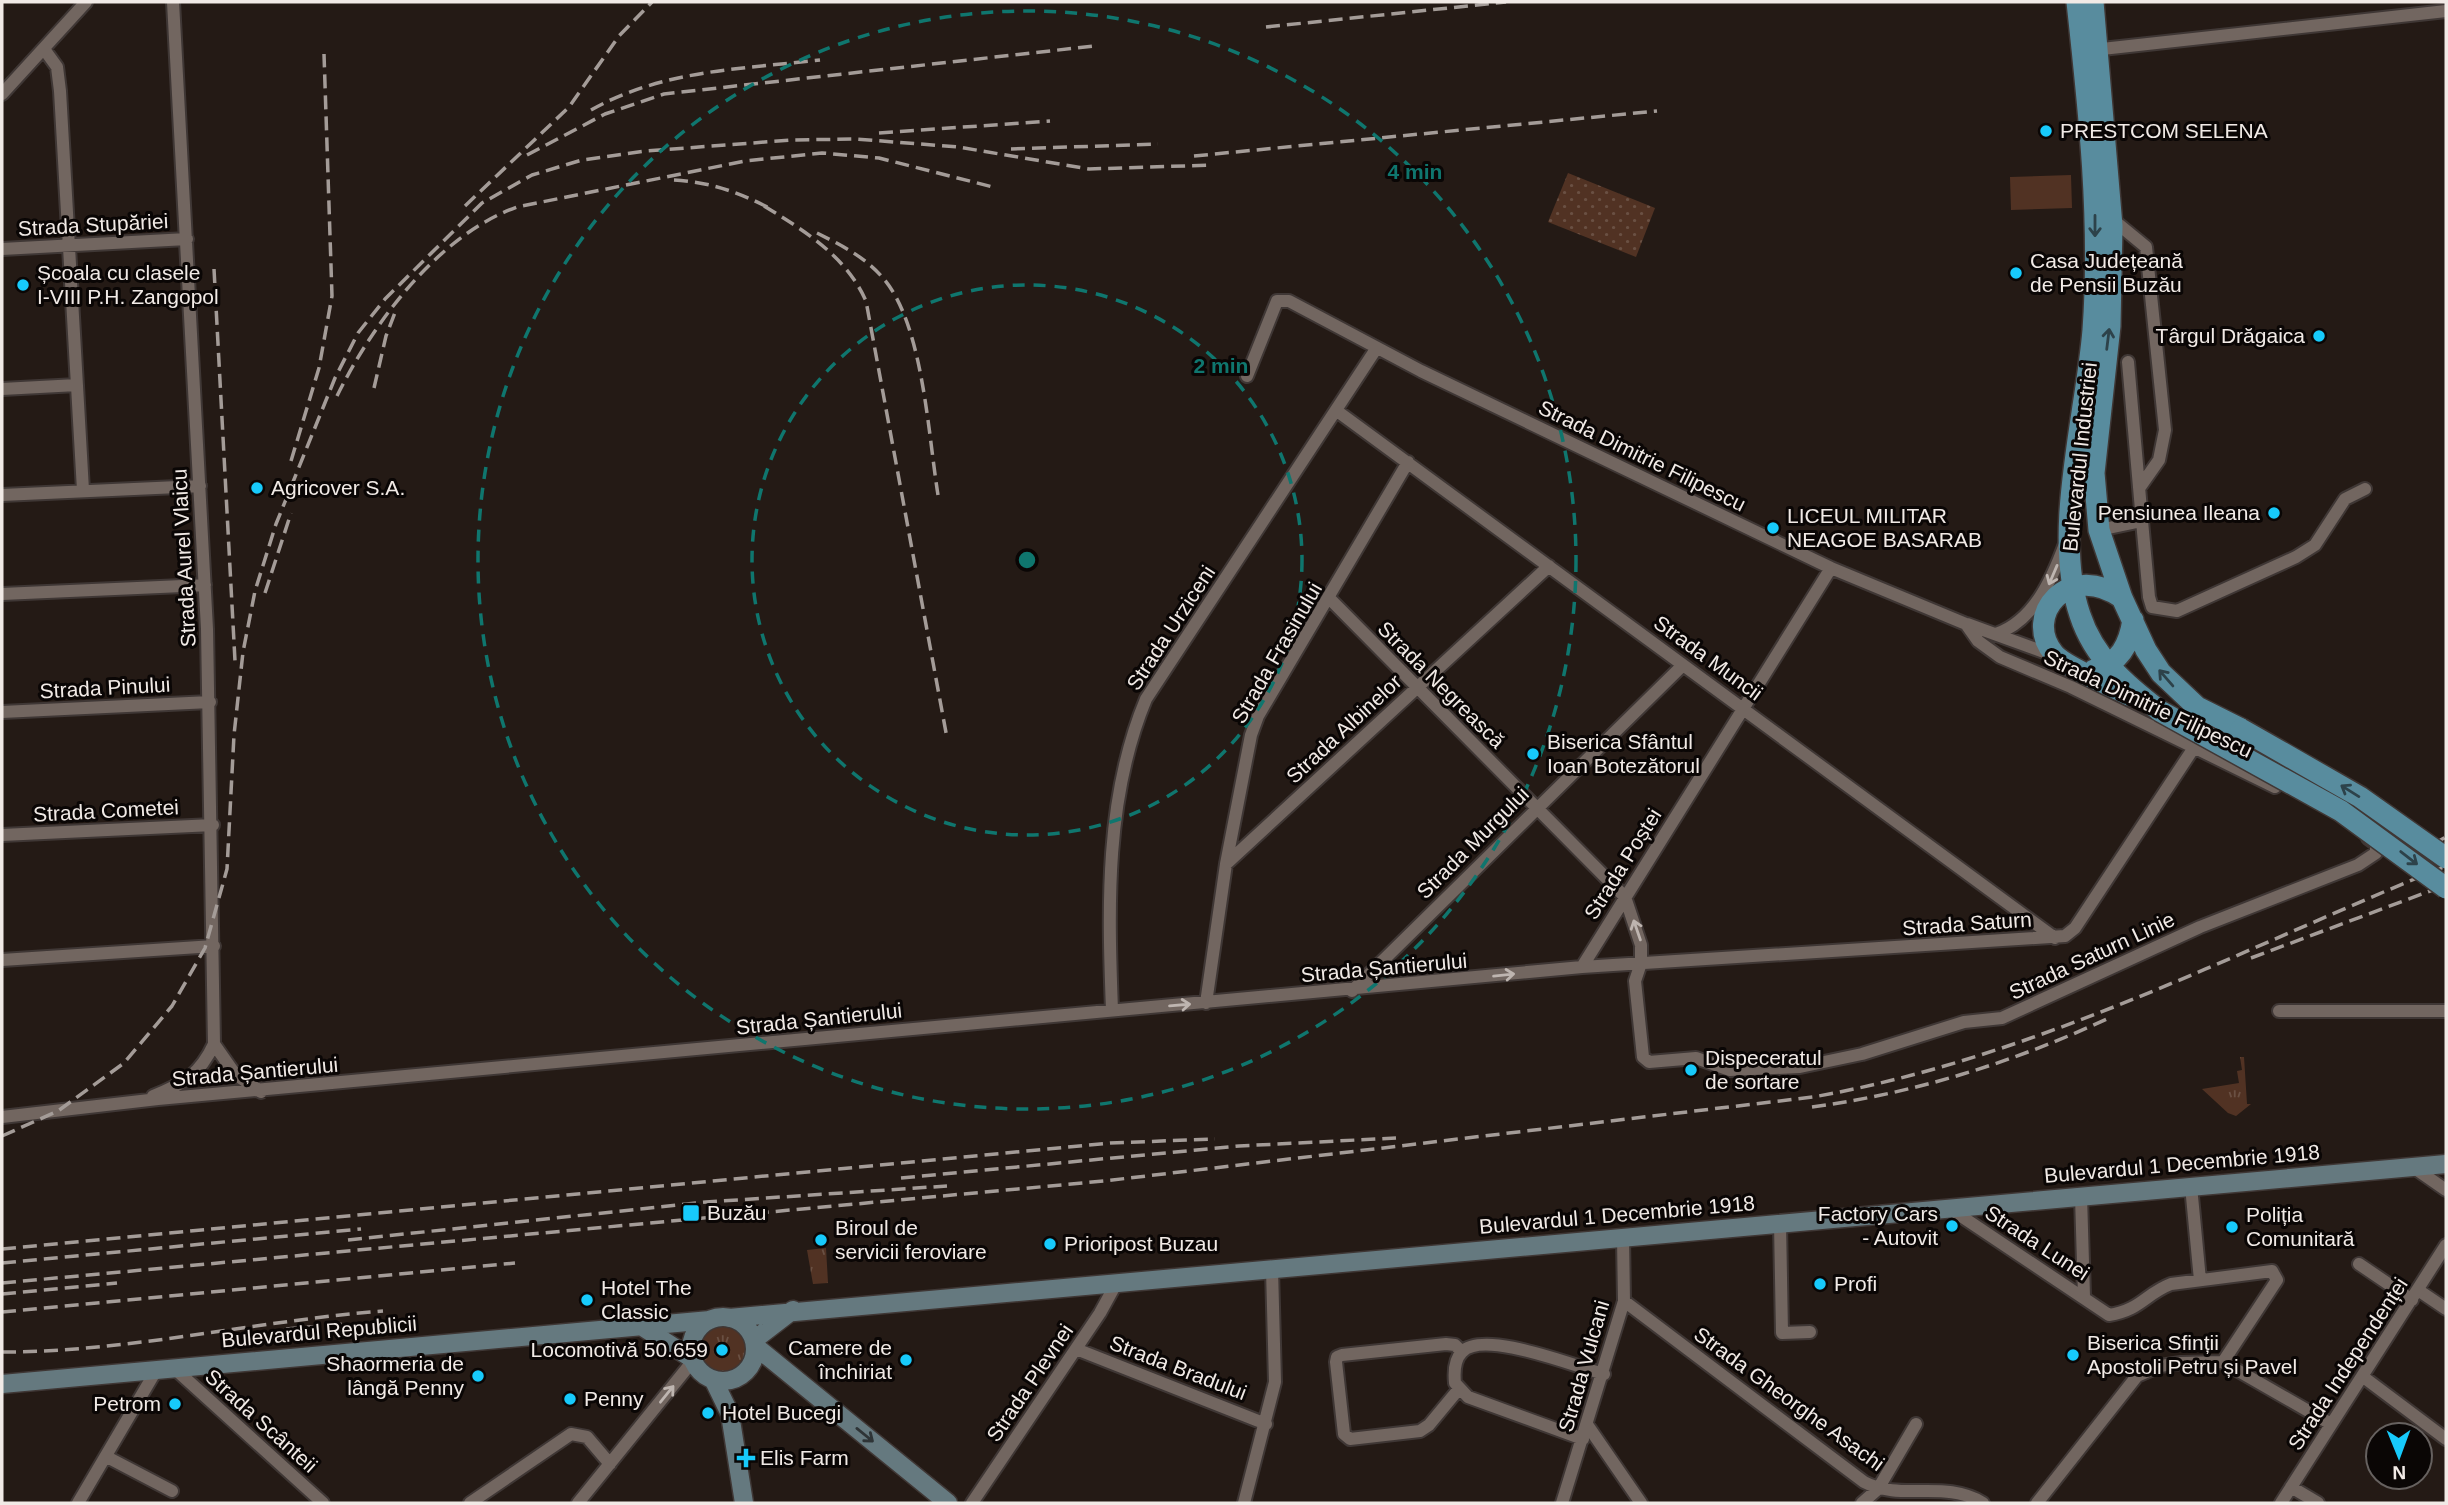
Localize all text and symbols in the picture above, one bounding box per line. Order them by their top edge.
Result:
place label: PRESTCOM SELENA [2060,119,2268,142]
marker: PRESTCOM SELENA [2038,123,2054,139]
text: 4 min [1388,160,1442,183]
street label: Strada Stupăriei [17,209,169,240]
one-way arrow [2088,214,2102,237]
place label: Casa Județeană de Pensii Buzău [2030,249,2183,296]
place label: Școala cu clasele I-VIII P.H. Zangopol [37,261,219,308]
marker: Casa Județeană de Pensii Buzău [2008,265,2024,281]
marker: Școala cu clasele I-VIII P.H. Zangopol [15,277,31,293]
place label: Târgul Drăgaica [2156,324,2305,347]
one-way arrow [2102,328,2115,351]
marker: Târgul Drăgaica [2311,328,2327,344]
text: 2 min [1194,354,1248,377]
street label: Bulevardul Industriei [2058,361,2101,553]
street label: Strada Dimitrie Filipescu [1535,395,1750,516]
street label: Strada Aurel Vlaicu [167,468,200,648]
place label: Agricover S.A. [271,476,405,499]
marker: Agricover S.A. [249,480,265,496]
place label: Pensiunea Ileana [2098,501,2260,524]
place label: LICEUL MILITAR NEAGOE BASARAB [1787,504,1982,551]
marker: Pensiunea Ileana [2266,505,2282,521]
marker: LICEUL MILITAR NEAGOE BASARAB [1765,520,1781,536]
centre of rings [1015,548,1039,572]
street label: Strada Urziceni [1122,561,1219,694]
one-way arrow [2046,564,2059,585]
street label: Strada Frasinului [1227,578,1326,727]
street label: Strada Muncii [1650,611,1767,705]
street label: Strada Negrească [1373,617,1510,753]
street label: Strada Dimitrie Filipescu [2040,645,2256,762]
one-way arrow [2158,669,2174,687]
street label: Strada Albinelor [1282,670,1406,788]
street label: Strada Pinului [39,673,171,702]
place label: Biserica Sfântul Ioan Botezătorul [1547,730,1700,777]
marker: Biserica Sfântul Ioan Botezătorul [1525,746,1541,762]
street label: Strada Murgului [1412,782,1533,903]
one-way arrow [2341,784,2361,798]
street label: Strada Cometei [33,795,179,826]
street label: Strada Poștei [1579,804,1666,923]
one-way arrow [2399,850,2417,865]
street label: Strada Saturn Linie [2005,907,2178,1004]
street label: Strada Saturn [1902,908,2032,939]
one-way arrow [1629,919,1642,941]
street label: Strada Șantierului [1300,949,1468,986]
one-way arrow [1492,969,1515,982]
street label: Strada Șantierului [735,998,903,1039]
one-way arrow [1168,998,1190,1011]
place label: Dispeceratul de sortare [1705,1046,1822,1093]
street label: Strada Șantierului [171,1053,339,1090]
marker: Dispeceratul de sortare [1683,1062,1699,1078]
street label: Bulevardul 1 Decembrie 1918 [2043,1140,2321,1187]
street label: Bulevardul 1 Decembrie 1918 [1478,1191,1756,1238]
place label: Buzău [707,1201,767,1224]
street label: Strada Lunei [1981,1201,2093,1285]
place label: Factory Cars - Autovit [1818,1202,1938,1249]
marker: Buzău [681,1203,701,1223]
place label: Poliția Comunitară [2246,1203,2355,1250]
place label: Biroul de servicii feroviare [835,1216,987,1263]
marker: Factory Cars - Autovit [1944,1218,1960,1234]
marker: Poliția Comunitară [2224,1219,2240,1235]
marker: Biroul de servicii feroviare [813,1232,829,1248]
place label: Prioripost Buzau [1064,1232,1218,1255]
marker: Prioripost Buzau [1042,1236,1058,1252]
place label: Profi [1834,1272,1877,1295]
street label: Strada Independenței [2283,1273,2412,1454]
place label: Hotel The Classic [601,1276,692,1323]
marker: Profi [1812,1276,1828,1292]
marker: Hotel The Classic [579,1292,595,1308]
street label: Strada Vulcani [1554,1297,1613,1434]
street label: Bulevardul Republicii [220,1311,418,1352]
street label: Strada Plevnei [982,1320,1077,1446]
street label: Strada Gheorghe Asachi [1690,1322,1889,1475]
street label: Strada Bradului [1106,1331,1250,1404]
place label: Biserica Sfinții Apostoli Petru și Pavel [2087,1331,2297,1378]
place label: Camere de închiriat [788,1336,892,1383]
place label: Locomotivă 50.659 [531,1338,708,1361]
marker: Locomotivă 50.659 [714,1342,730,1358]
marker: Biserica Sfinții Apostoli Petru și Pavel [2065,1347,2081,1363]
place label: Shaormeria de lângă Penny [326,1352,464,1399]
marker: Camere de închiriat [898,1352,914,1368]
street label: Strada Scânteii [201,1364,322,1477]
marker: Shaormeria de lângă Penny [470,1368,486,1384]
one-way arrow [659,1386,674,1404]
place label: Penny [584,1387,644,1410]
marker: Penny [562,1391,578,1407]
place label: Petrom [93,1392,161,1415]
marker: Petrom [167,1396,183,1412]
place label: Hotel Bucegi [722,1401,841,1424]
marker: Hotel Bucegi [700,1405,716,1421]
north arrow [2364,1421,2434,1491]
one-way arrow [855,1428,873,1443]
place label: Elis Farm [760,1446,849,1469]
marker: Elis Farm [738,1450,754,1466]
text: N [2392,1462,2406,1483]

